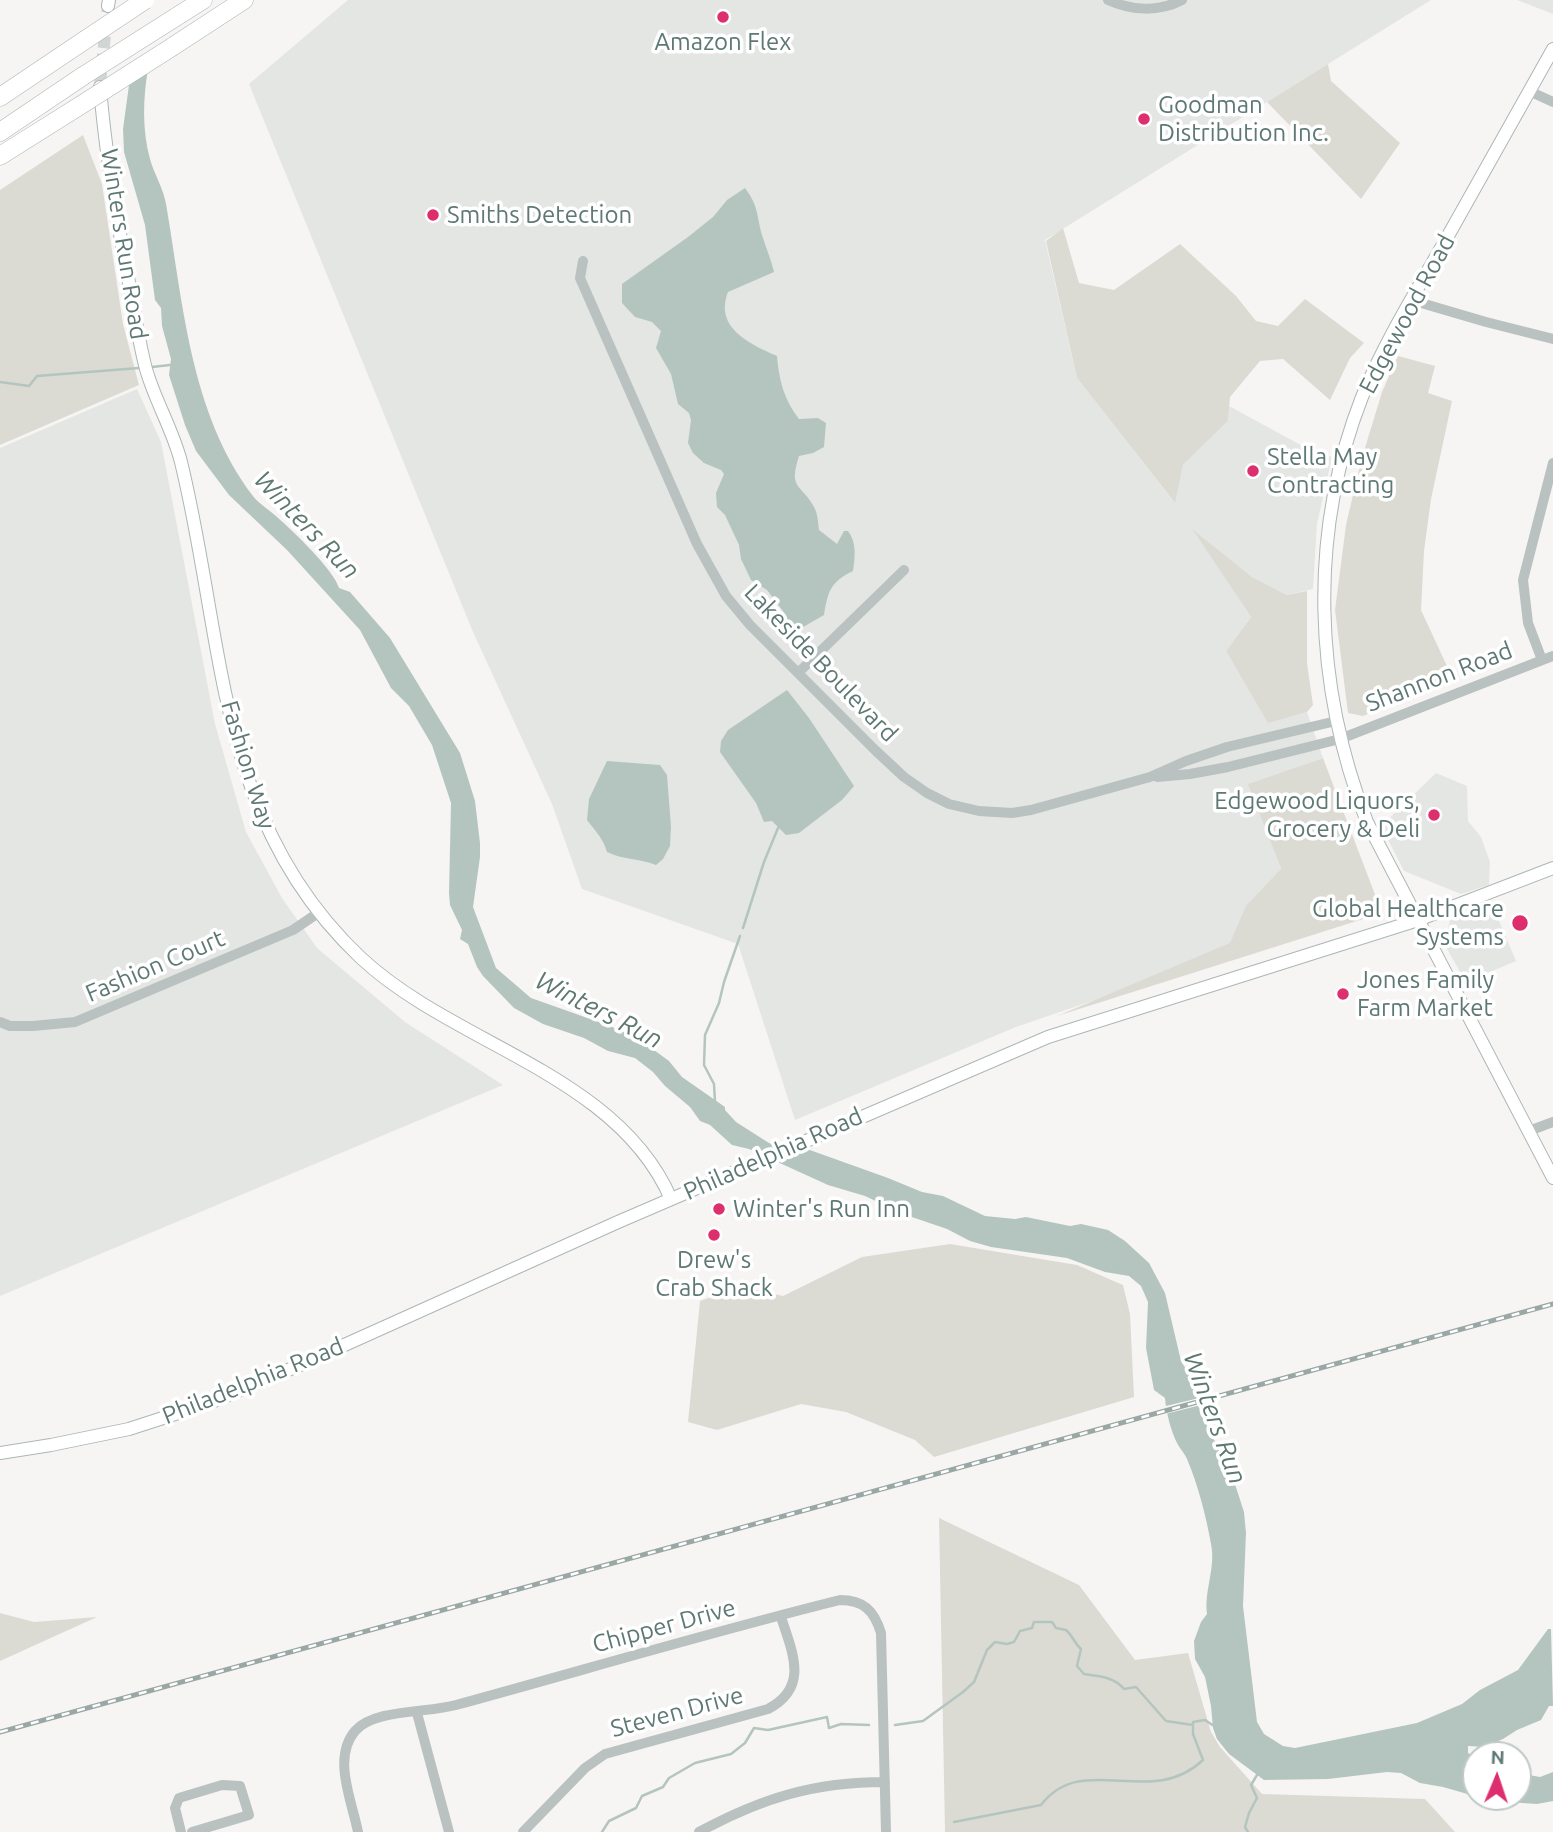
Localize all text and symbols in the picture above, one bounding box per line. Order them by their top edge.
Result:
marker: Amazon Flex [715,9,731,25]
place label: Amazon Flex [655,28,791,56]
place label: Goodman Distribution Inc. [1158,91,1329,147]
marker: Goodman Distribution Inc. [1136,111,1152,127]
street label: Winters Run Road [95,146,153,342]
place label: Smiths Detection [447,201,632,229]
marker: Smiths Detection [425,207,441,223]
street label: Edgewood Road [1353,230,1461,398]
place label: Stella May Contracting [1267,443,1394,499]
marker: Stella May Contracting [1245,463,1261,479]
water label: Winters Run [248,464,366,586]
street label: Lakeside Boulevard [738,578,904,748]
street label: Shannon Road [1362,636,1516,718]
street label: Fashion Way [215,697,281,833]
place label: Edgewood Liquors, Grocery & Deli [1214,787,1420,843]
marker: Edgewood Liquors, Grocery & Deli [1426,807,1442,823]
place label: Global Healthcare Systems [1312,895,1504,951]
marker: Global Healthcare Systems [1510,913,1530,933]
street label: Fashion Court [81,924,229,1008]
water label: Winters Run [530,965,668,1055]
place label: Jones Family Farm Market [1357,966,1494,1022]
marker: Jones Family Farm Market [1335,986,1351,1002]
street label: Philadelphia Road [679,1102,867,1206]
place label: Winter's Run Inn [733,1195,910,1223]
marker: Winter's Run Inn [711,1201,727,1217]
marker: Drew's Crab Shack [706,1227,722,1243]
place label: Drew's Crab Shack [655,1246,773,1302]
street label: Philadelphia Road [158,1332,348,1430]
water label: Winters Run [1177,1348,1253,1488]
street label: Chipper Drive [589,1593,739,1659]
street label: Steven Drive [608,1680,746,1744]
north arrow [1462,1741,1532,1811]
text: N [1490,1746,1505,1768]

